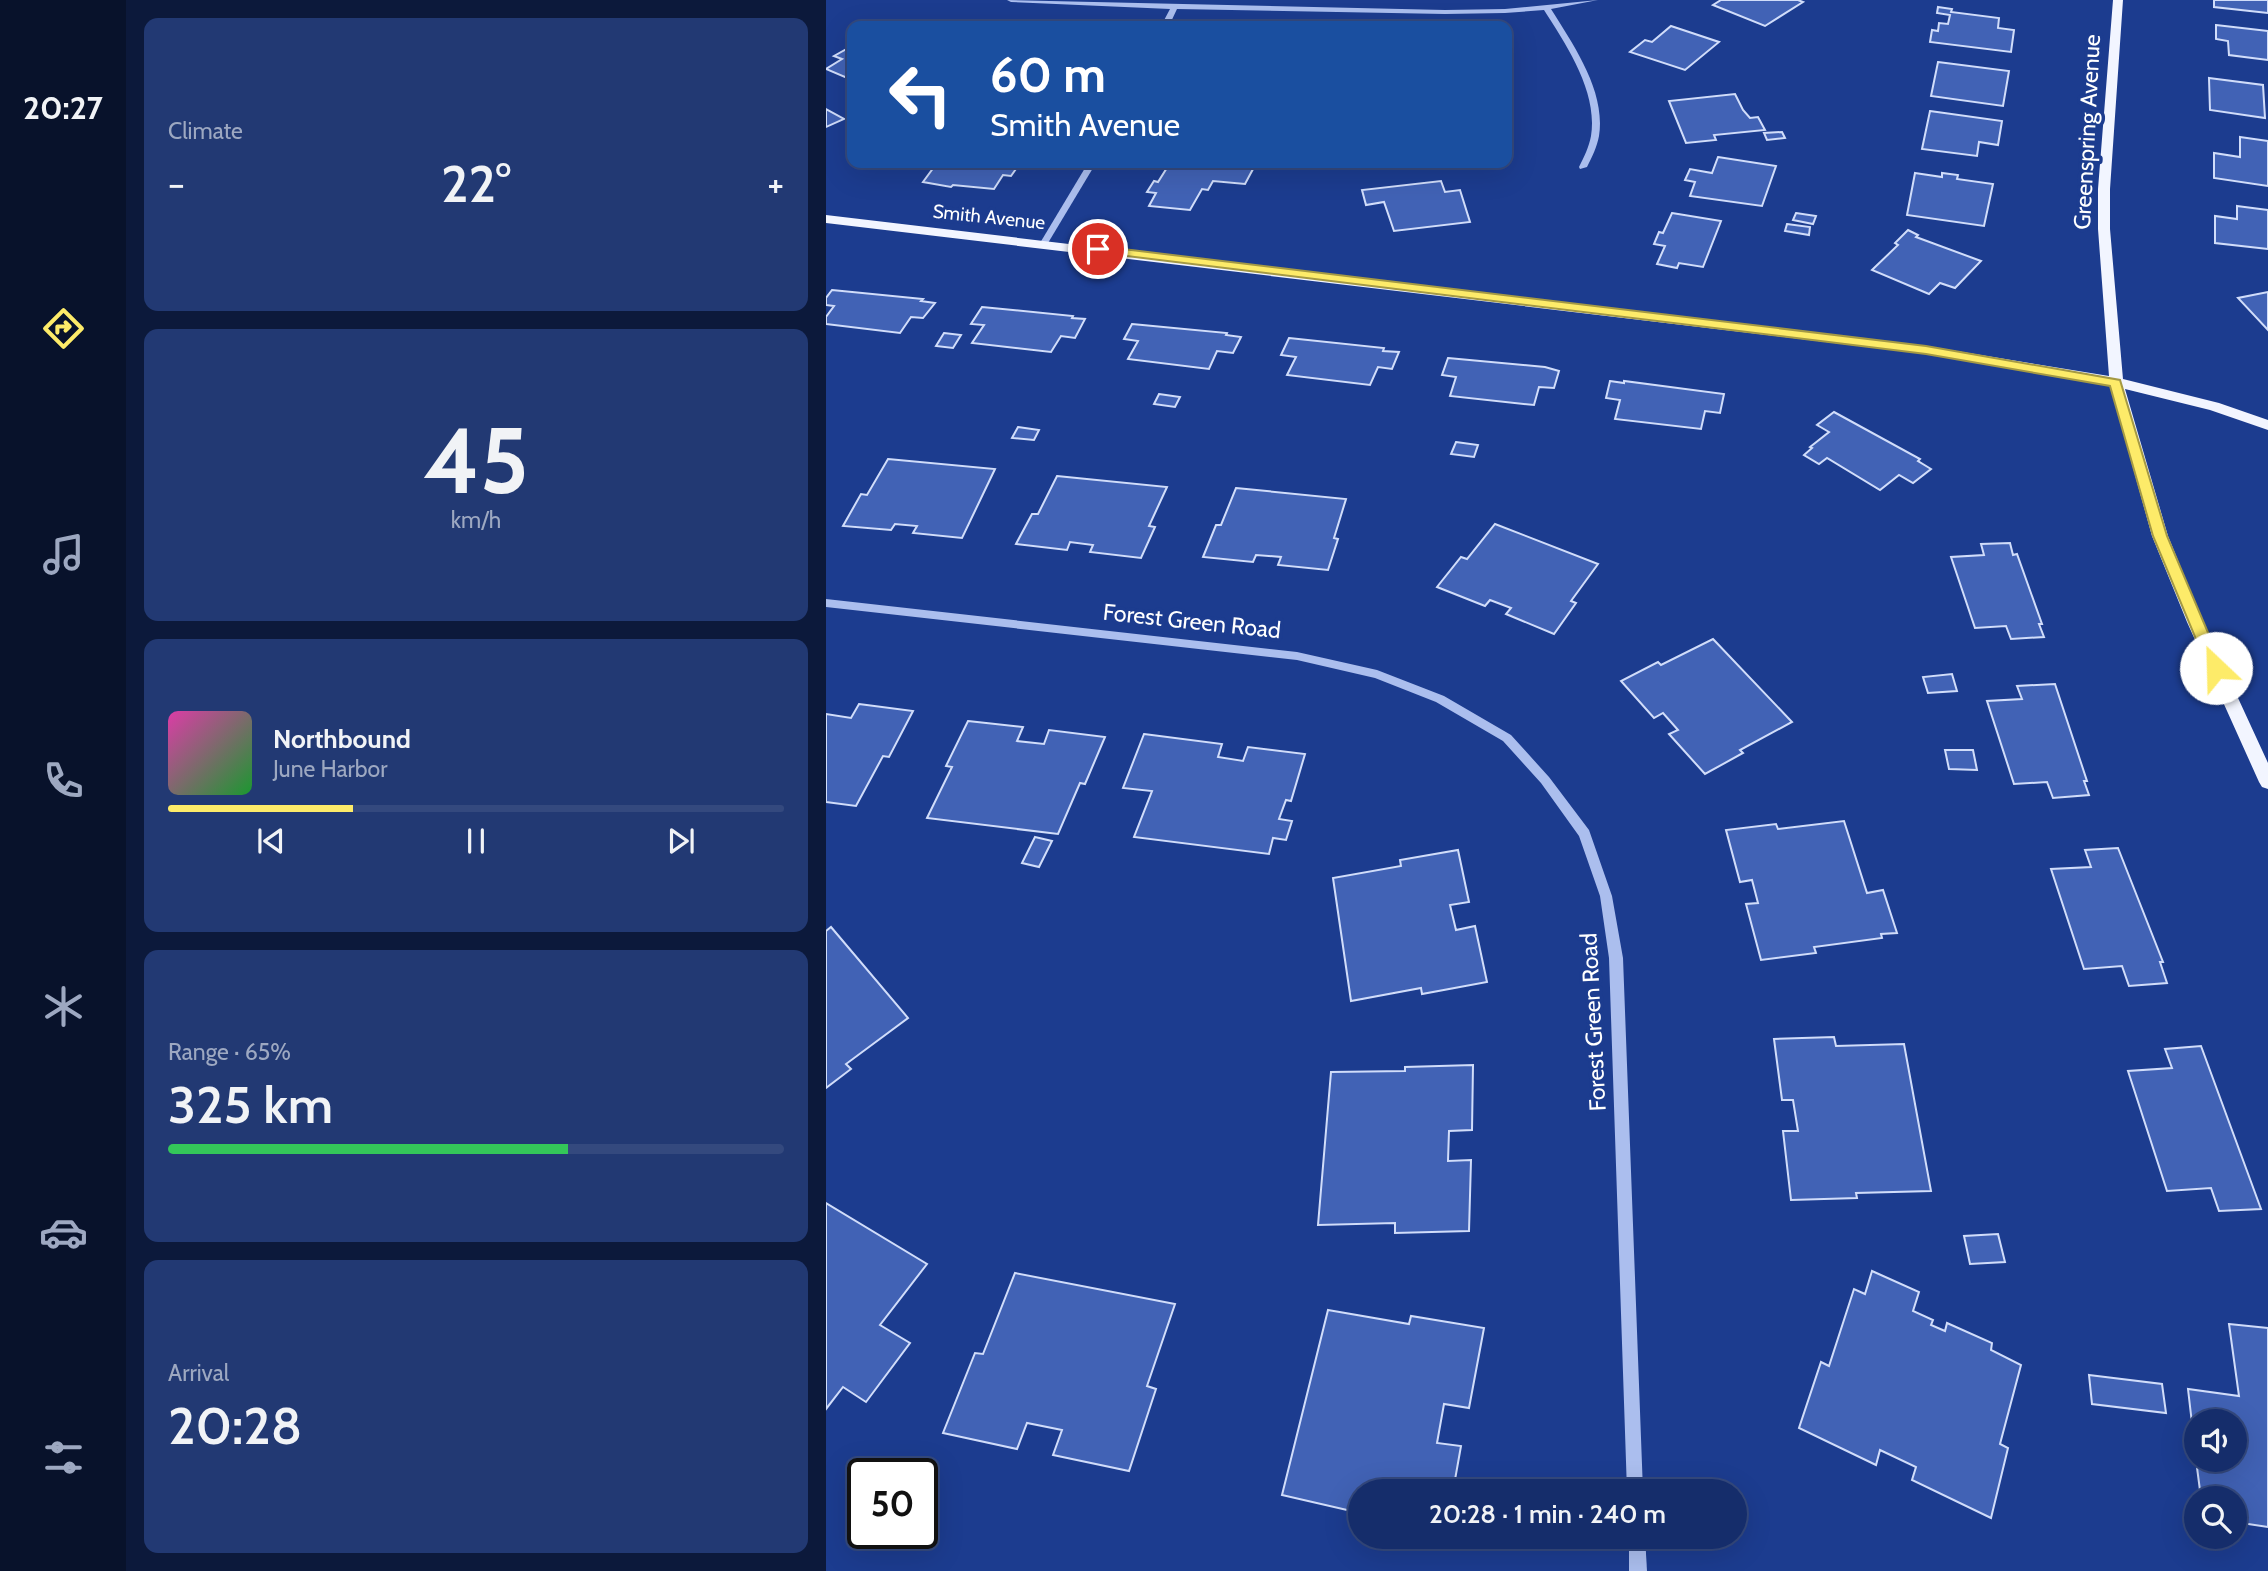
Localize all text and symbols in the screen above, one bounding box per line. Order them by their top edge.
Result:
street label: Greenspring Avenue [2068,33,2106,230]
text: 60 m [990,45,1106,104]
icon: left [875,49,966,140]
text: 20:27 [23,88,103,127]
text: Smith Avenue [990,105,1180,144]
text: Climate [168,117,243,145]
text: 22° [441,152,511,215]
text: − [168,160,185,207]
text: + [767,160,784,207]
street label: Smith Avenue [932,200,1047,234]
pin [1068,219,1128,279]
icon: arrive [1079,230,1117,268]
icon: directions [39,304,88,353]
text: 45 [423,405,529,516]
text: km/h [451,506,501,534]
icon: music [39,530,88,579]
street label: Forest Green Road [1102,598,1282,644]
position arrow [2179,631,2253,705]
text: Northbound [273,723,411,755]
text: June Harbor [273,755,387,783]
icon: phone [39,756,88,805]
icon: previous [252,822,290,860]
icon: pause [457,822,495,860]
icon: next [662,822,700,860]
street label: Forest Green Road [1574,932,1612,1112]
icon: climate [39,982,88,1031]
text: Range · 65% [168,1038,291,1066]
text: 325 km [168,1073,333,1136]
icon: car [39,1208,88,1257]
text: Arrival [168,1359,229,1387]
text: 20:28 [168,1394,302,1457]
map controls [2184,1409,2247,1549]
button: sound [2184,1409,2247,1472]
icon: filters [39,1433,88,1482]
speed limit sign: 50 [847,1458,938,1549]
button: search [2184,1486,2247,1549]
text: 20:28 · 1 min · 240 m [1429,1498,1666,1530]

